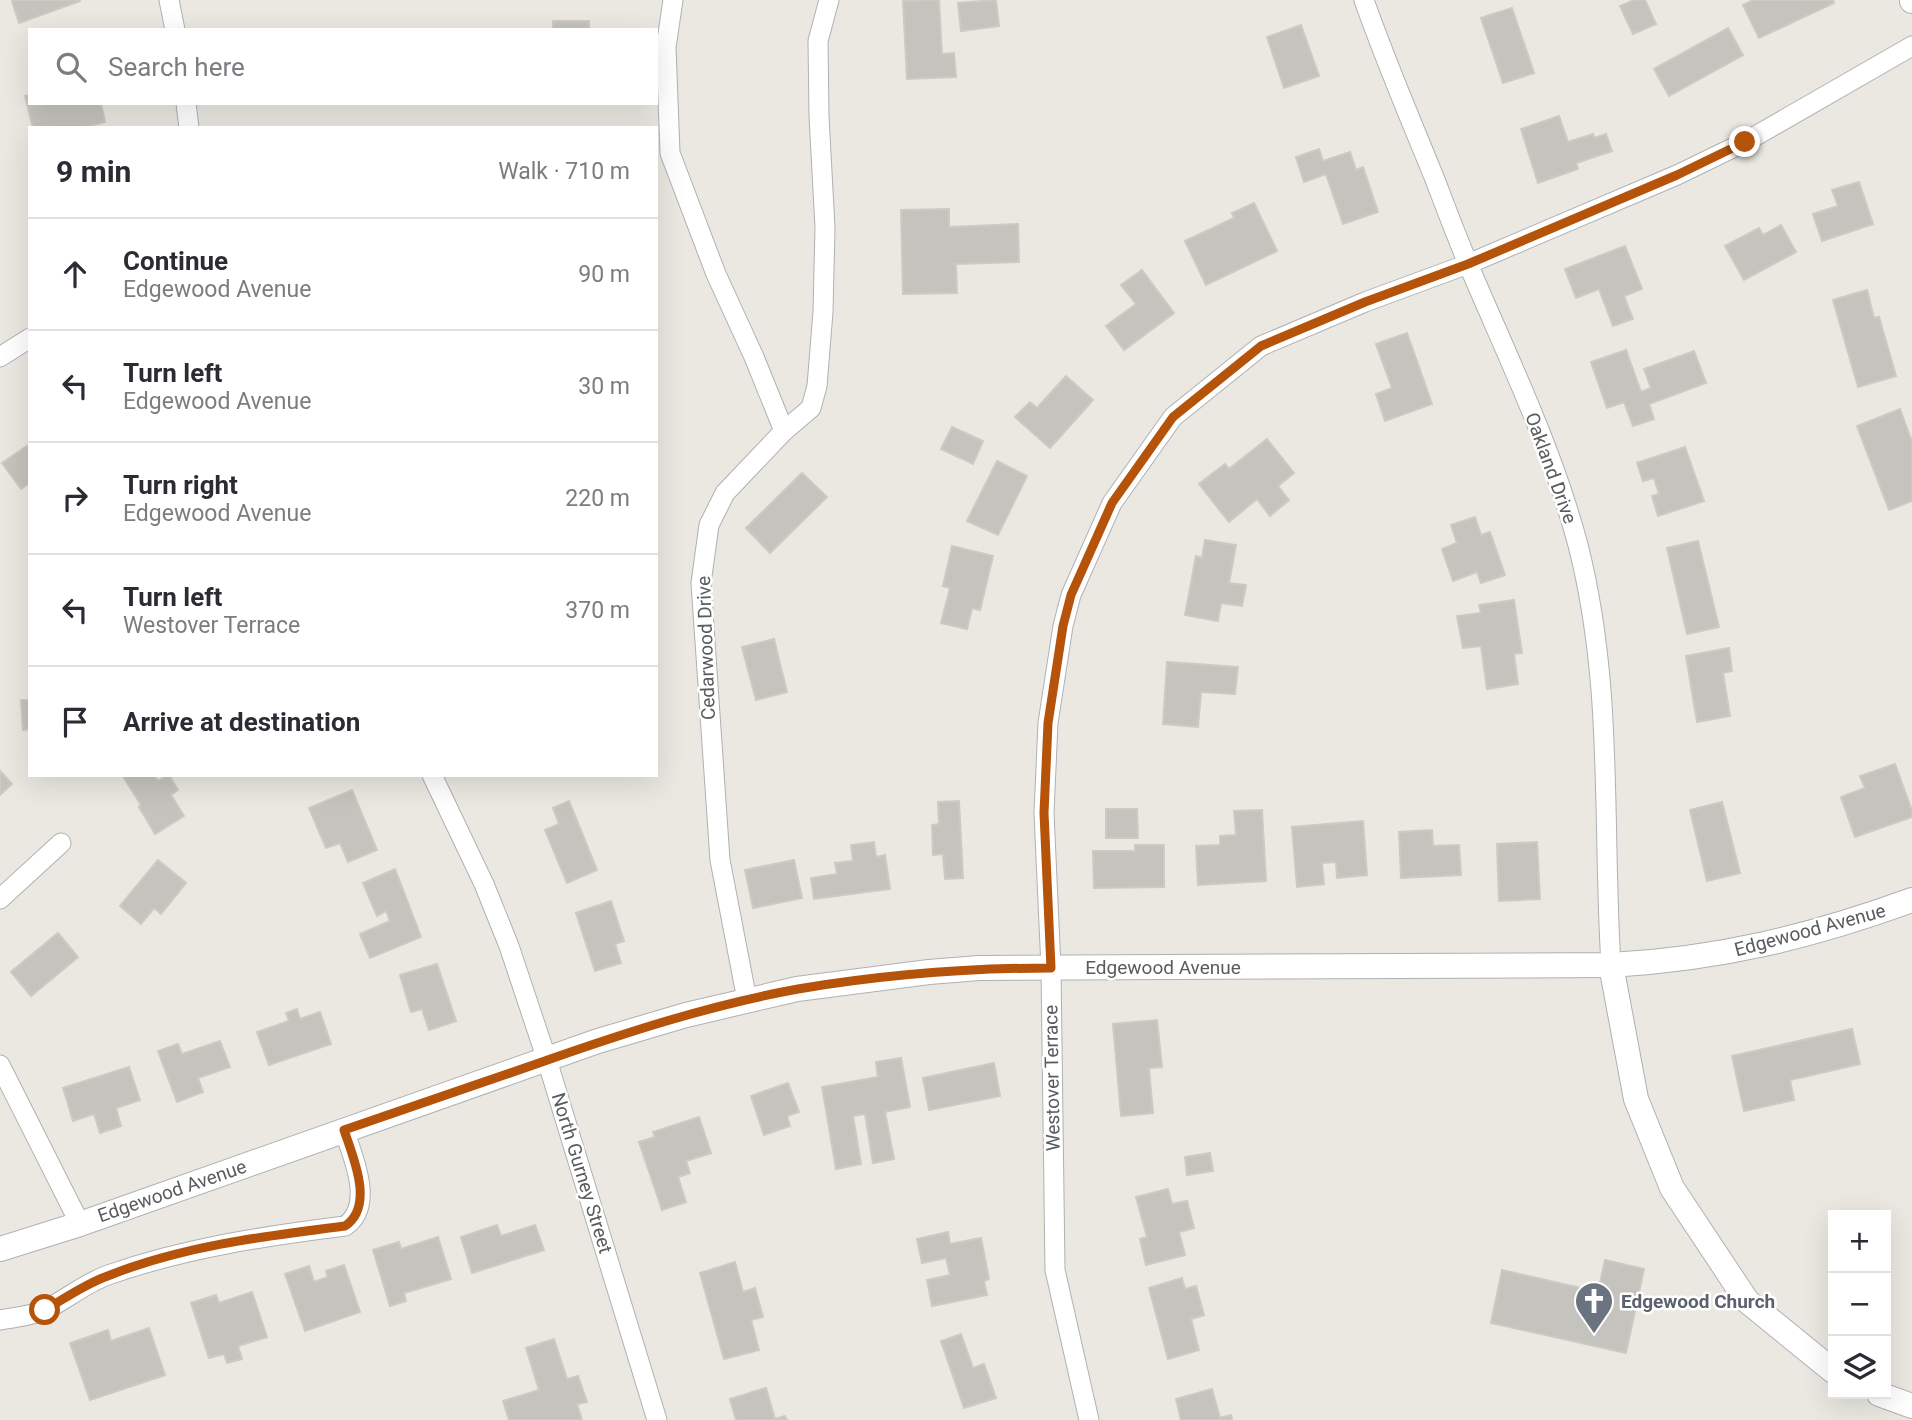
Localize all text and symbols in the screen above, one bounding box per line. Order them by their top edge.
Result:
search box [28,28,658,105]
icon: search [52,48,90,86]
text: Search here [108,52,245,82]
route end [1729,126,1760,157]
text: 9 min [56,154,131,189]
text: Walk · 710 m [498,158,630,185]
text: Continue [123,246,228,276]
icon: ahead [56,255,94,293]
text: 90 m [578,261,630,288]
text: Edgewood Avenue [123,276,311,303]
text: Turn left [123,358,222,388]
icon: left [56,367,94,405]
text: 30 m [578,373,630,400]
text: Edgewood Avenue [123,388,311,415]
street label: Oakland Drive [1520,409,1582,527]
text: Turn right [123,470,238,500]
icon: right [56,479,94,517]
text: 220 m [565,485,630,512]
text: Edgewood Avenue [123,500,311,527]
street label: Cedarwood Drive [692,576,720,720]
text: Turn left [123,582,222,612]
icon: left [56,591,94,629]
text: 370 m [565,597,630,624]
text: Westover Terrace [123,612,300,639]
icon: arrive [56,703,94,741]
text: Arrive at destination [123,707,360,737]
street label: Edgewood Avenue [1732,899,1888,961]
street label: Edgewood Avenue [1085,956,1241,979]
street label: Westover Terrace [1039,1005,1065,1151]
street label: North Gurney Street [547,1090,617,1256]
street label: Edgewood Avenue [95,1155,249,1227]
map controls [1828,1210,1891,1399]
button: + [1828,1210,1891,1273]
button: − [1828,1273,1891,1336]
church icon: Edgewood Church [1573,1280,1615,1335]
place label: Edgewood Church [1621,1290,1775,1313]
route start [29,1294,60,1325]
button: layers [1828,1336,1891,1399]

